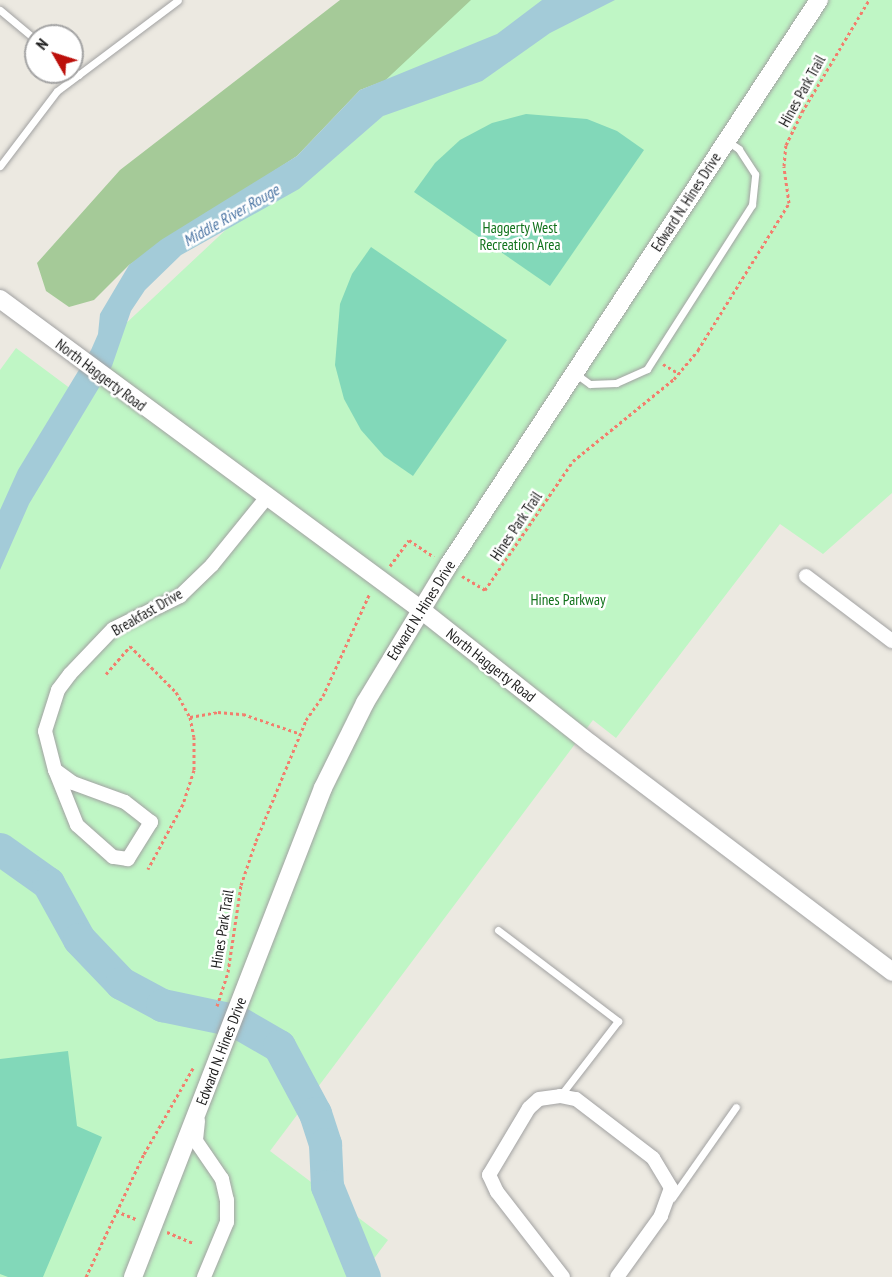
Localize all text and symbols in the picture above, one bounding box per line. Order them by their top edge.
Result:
north arrow [24,24,84,84]
text: N [31,34,52,54]
street label: Hines Park Trail [775,52,829,130]
street label: Edward N. Hines Drive [647,149,725,255]
water label: Middle River Rouge [180,180,282,250]
park label: Haggerty West Recreation Area [479,218,561,253]
street label: North Haggerty Road [52,335,150,415]
street label: Hines Park Trail [486,488,546,564]
street label: Edward N. Hines Drive [383,556,459,664]
street label: Breakfast Drive [108,585,186,639]
park label: Hines Parkway [530,591,606,609]
street label: North Haggerty Road [442,624,540,706]
street label: Hines Park Trail [207,888,237,970]
street label: Edward N. Hines Drive [192,994,250,1108]

